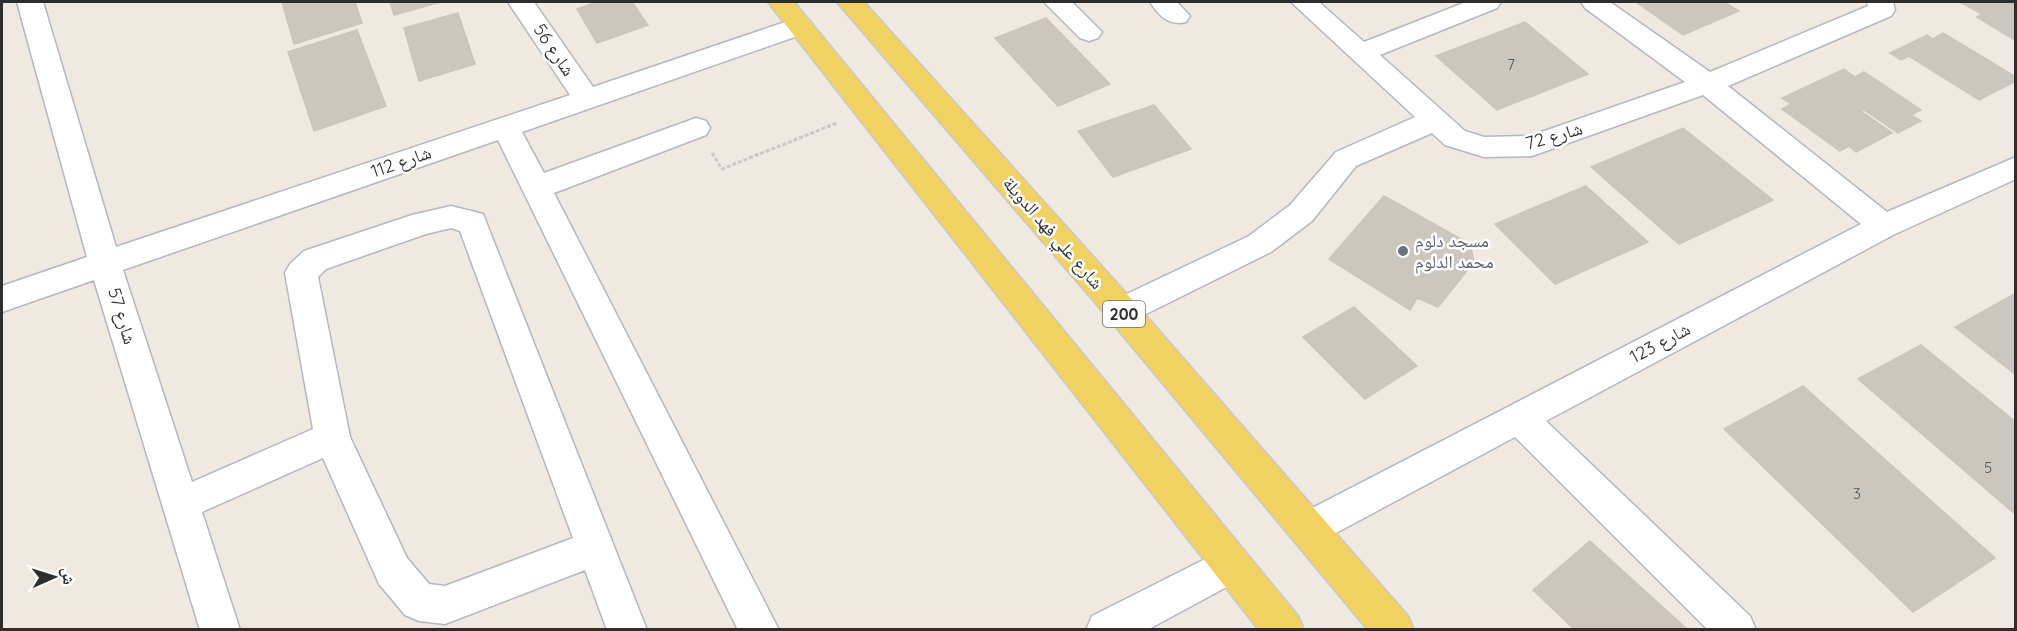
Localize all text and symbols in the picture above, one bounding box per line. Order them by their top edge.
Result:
street label: شارع 56 [528,19,580,80]
house number: 7 [1507,55,1515,74]
street label: شارع 72 [1523,116,1585,155]
street label: شارع 112 [368,140,434,183]
street label: شارع علي فهد الدويلة [996,172,1108,296]
place label: مسجد دلوم محمد الدلوم [1415,229,1494,274]
marker: مسجد دلوم محمد الدلوم [1396,244,1410,258]
street label: شارع 57 [103,285,142,347]
road number: 200 [1103,301,1145,327]
street label: شارع 123 [1626,317,1694,368]
house number: 5 [1984,458,1992,477]
house number: 3 [1853,484,1861,503]
north arrow [24,547,84,607]
text: ش [59,567,79,585]

